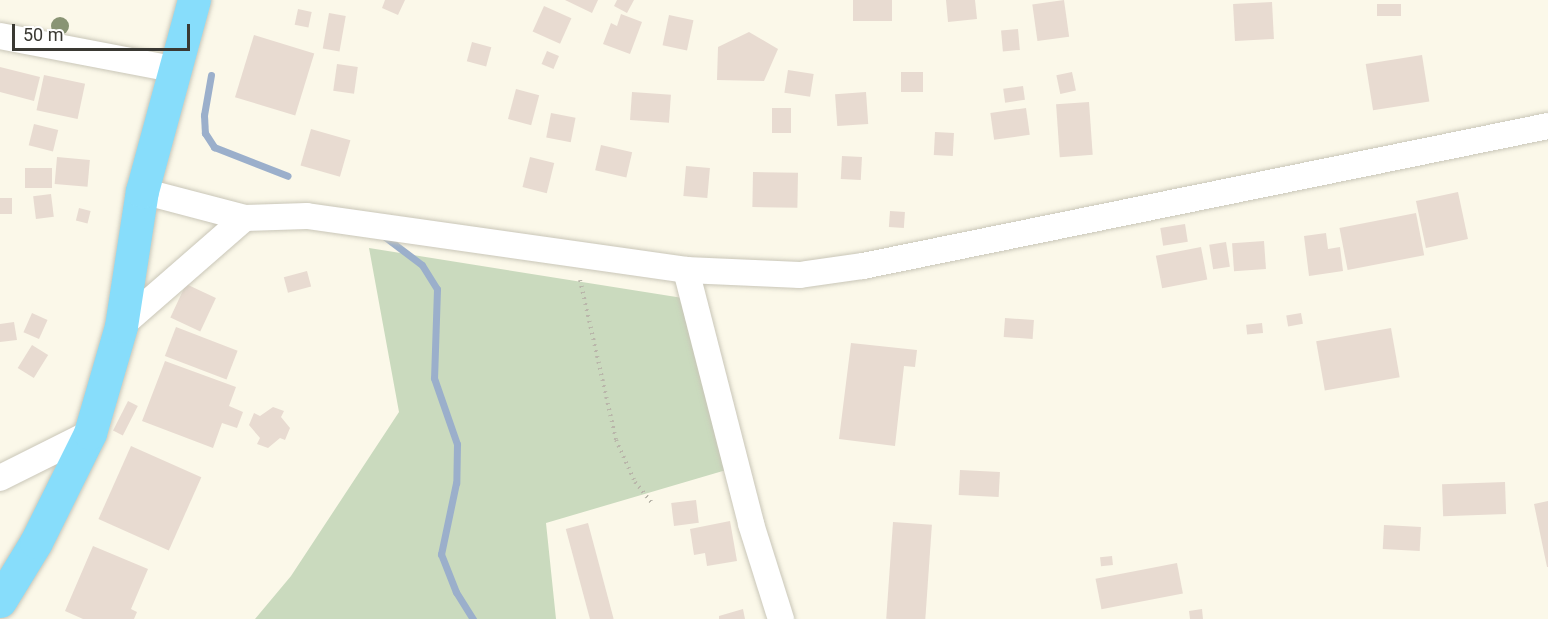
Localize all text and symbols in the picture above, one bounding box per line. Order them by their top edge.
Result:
scale bar [15,12,194,50]
text: 50 m [23,24,63,45]

